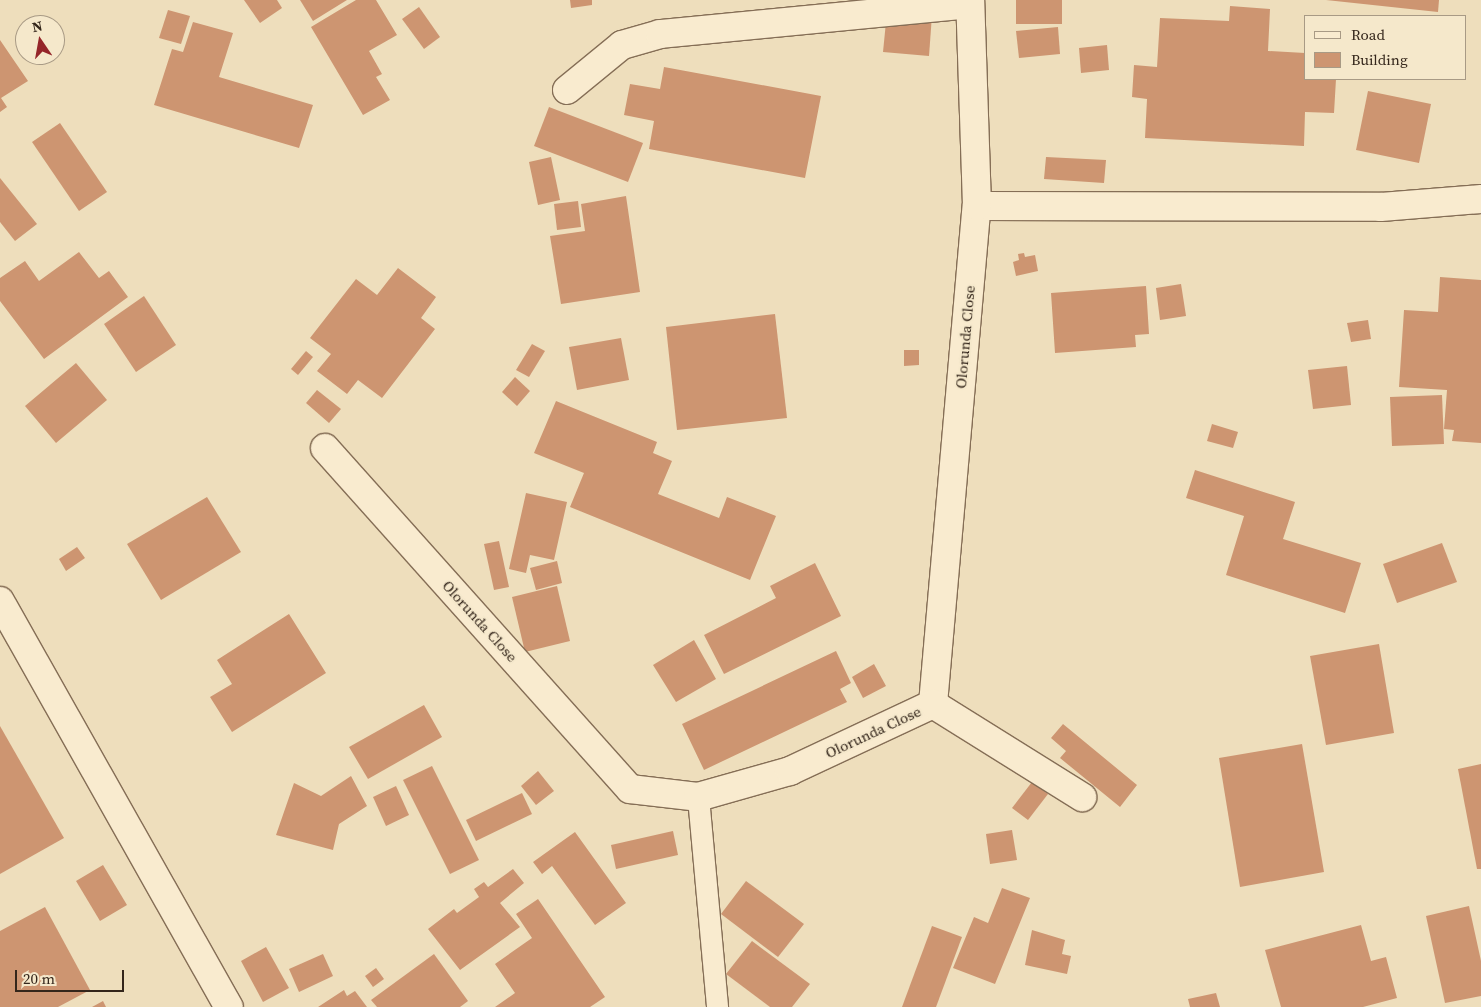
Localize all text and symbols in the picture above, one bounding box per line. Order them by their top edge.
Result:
north arrow [15,15,65,65]
text: N [30,15,44,37]
legend [1304,15,1466,80]
text: Road [1351,24,1385,45]
text: Building [1351,49,1408,70]
street label: Olorunda Close [952,285,978,389]
street label: Olorunda Close [439,577,521,665]
street label: Olorunda Close [822,702,924,762]
scale bar [18,960,126,992]
text: 20 m [23,968,55,989]

